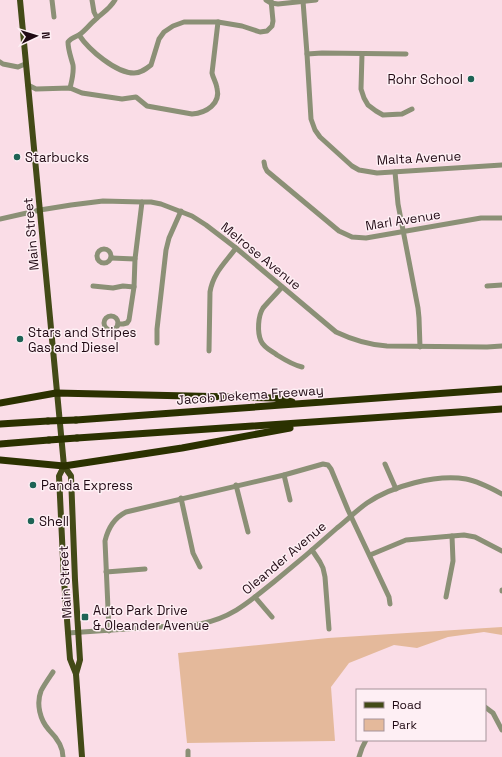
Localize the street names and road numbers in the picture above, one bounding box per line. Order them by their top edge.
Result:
street label: Malta Avenue [376,147,462,169]
street label: Main Street [19,197,43,271]
street label: Marl Avenue [364,206,442,234]
street label: Melrose Avenue [217,218,305,294]
street label: Jacob Dekema Freeway [176,381,324,409]
street label: Oleander Avenue [238,518,330,598]
street label: Main Street [55,545,75,619]

